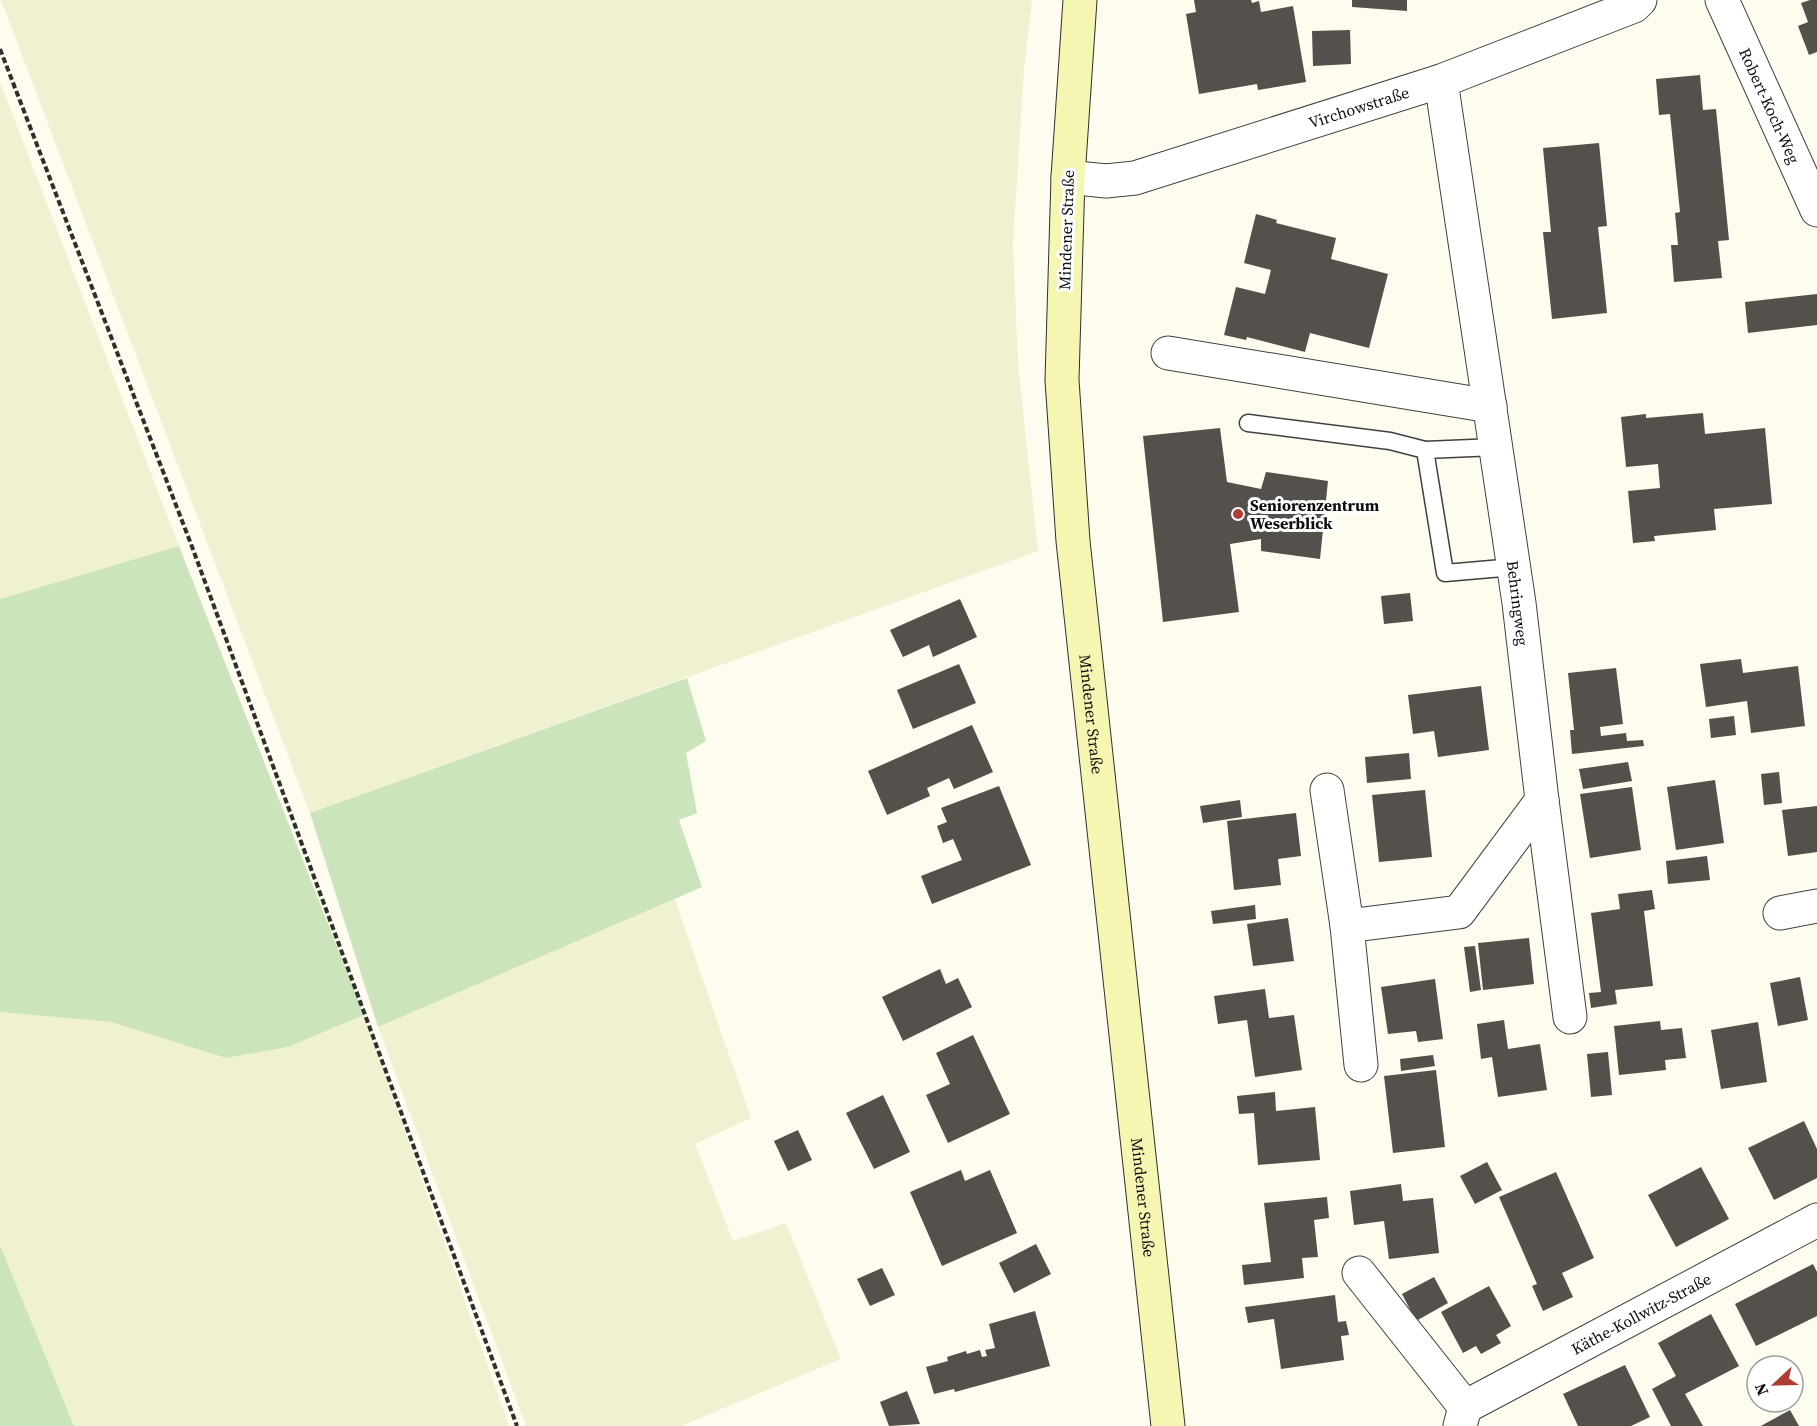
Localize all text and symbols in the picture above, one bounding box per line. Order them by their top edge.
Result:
street label: Robert-Koch-Weg [1734,44,1806,167]
street label: Virchowstraße [1306,81,1412,133]
street label: Mindener Straße [1053,170,1079,290]
place label: Seniorenzentrum Weserblick [1250,494,1380,534]
marker: Seniorenzentrum Weserblick [1231,507,1245,521]
street label: Behringweg [1502,559,1534,647]
street label: Mindener Straße [1074,653,1109,775]
street label: Mindener Straße [1126,1136,1161,1258]
street label: Käthe-Kollwitz-Straße [1567,1267,1715,1360]
north arrow [1745,1354,1805,1414]
text: N [1749,1380,1773,1399]

